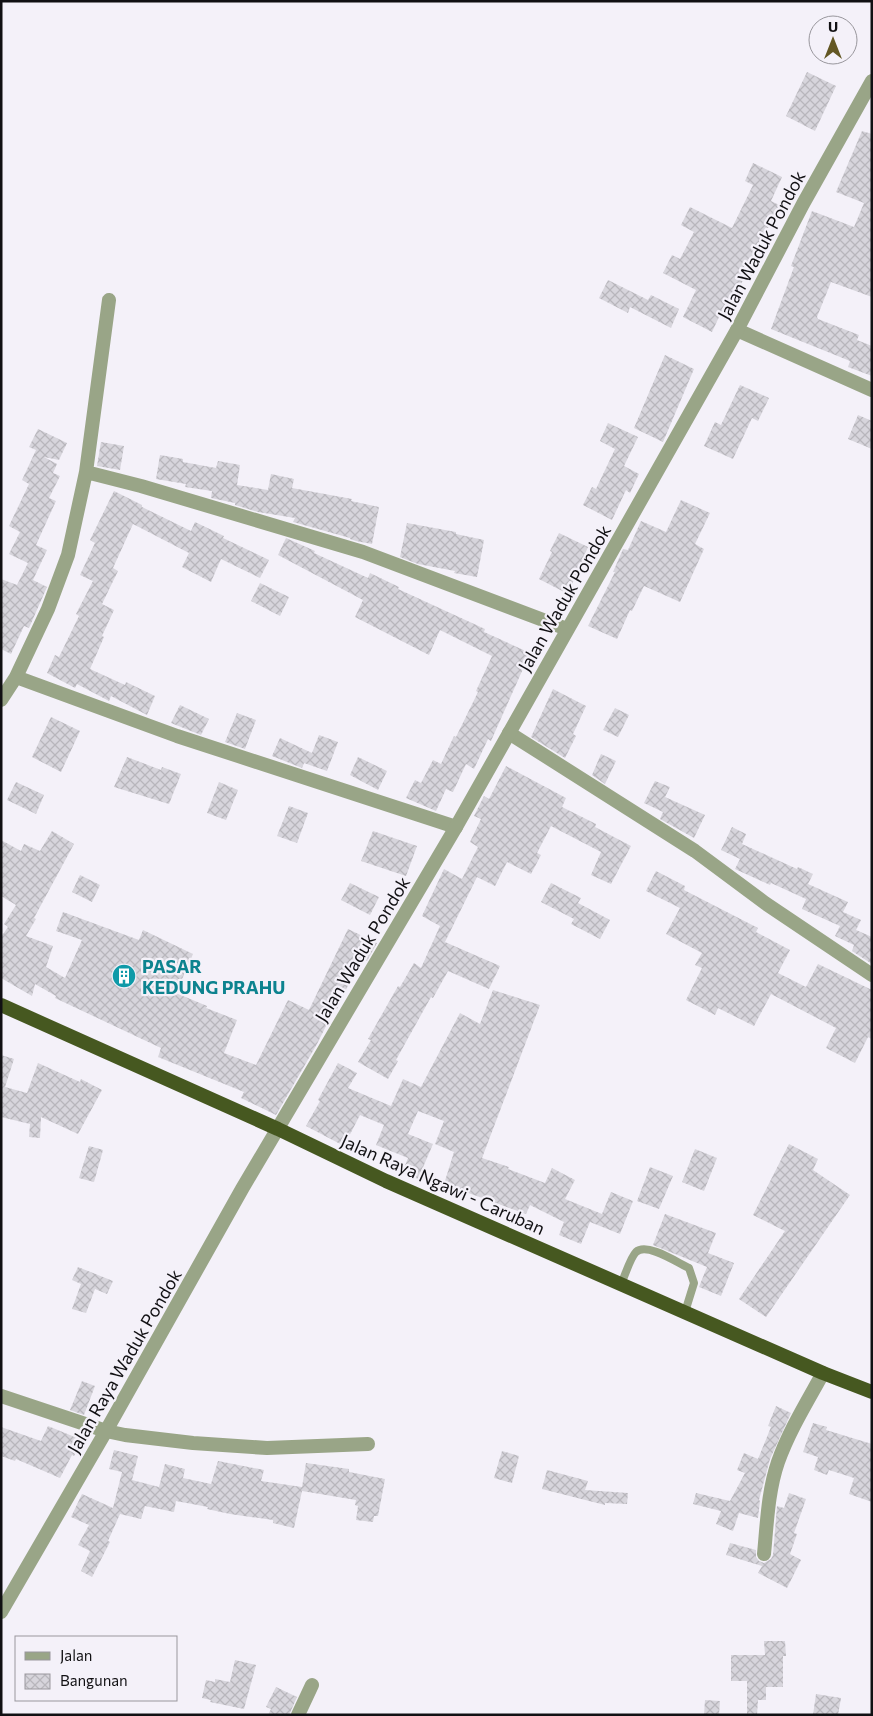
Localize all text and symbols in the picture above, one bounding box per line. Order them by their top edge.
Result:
north arrow [808,15,858,65]
text: U [828,18,838,35]
street label: Jalan Waduk Pondok [712,166,810,323]
street label: Jalan Waduk Pondok [513,520,615,675]
street label: Jalan Waduk Pondok [310,872,414,1026]
place label: PASAR KEDUNG PRAHU [142,955,285,998]
building icon: PASAR KEDUNG PRAHU [111,963,137,989]
street label: Jalan Raya Ngawi - Caruban [338,1129,548,1239]
street label: Jalan Raya Waduk Pondok [62,1265,186,1457]
legend [15,1636,178,1701]
text: Jalan [60,1646,92,1664]
text: Bangunan [60,1671,128,1689]

